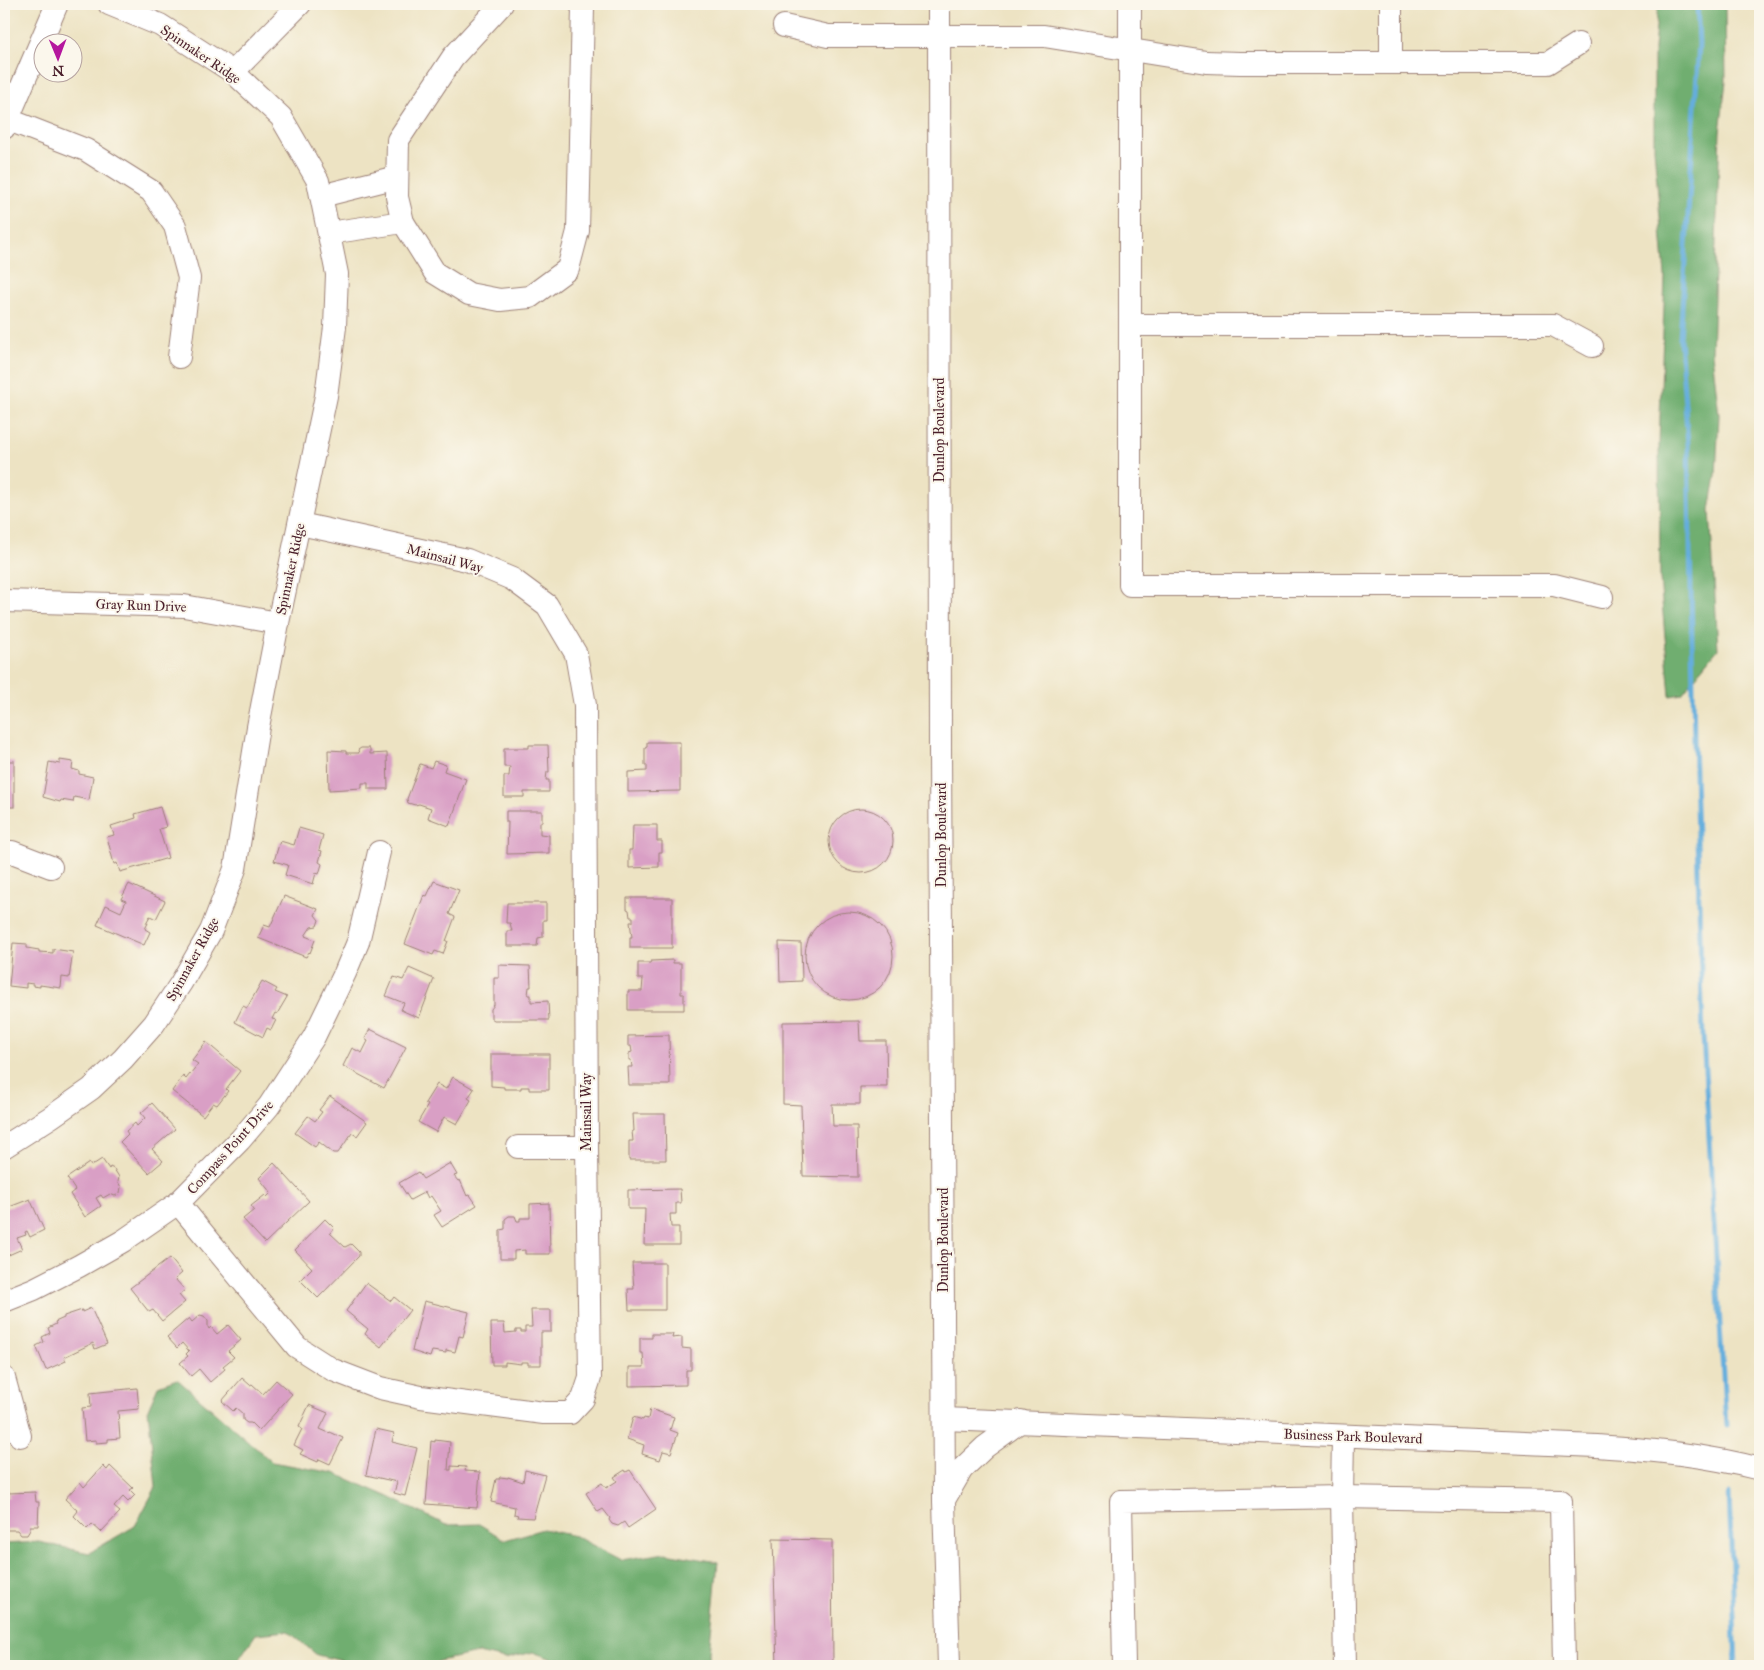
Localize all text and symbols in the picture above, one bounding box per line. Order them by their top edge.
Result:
street label: Spinnaker Ridge [157,21,244,88]
north arrow [32,32,82,82]
text: N [52,62,64,79]
street label: Dunlop Boulevard [931,377,948,483]
street label: Spinnaker Ridge [272,521,309,617]
street label: Mainsail Way [405,540,485,577]
street label: Gray Run Drive [95,595,187,616]
street label: Dunlop Boulevard [933,782,950,888]
street label: Spinnaker Ridge [162,914,223,1004]
street label: Mainsail Way [578,1072,595,1151]
street label: Compass Point Drive [184,1097,277,1198]
street label: Dunlop Boulevard [935,1187,952,1293]
street label: Business Park Boulevard [1283,1426,1423,1447]

